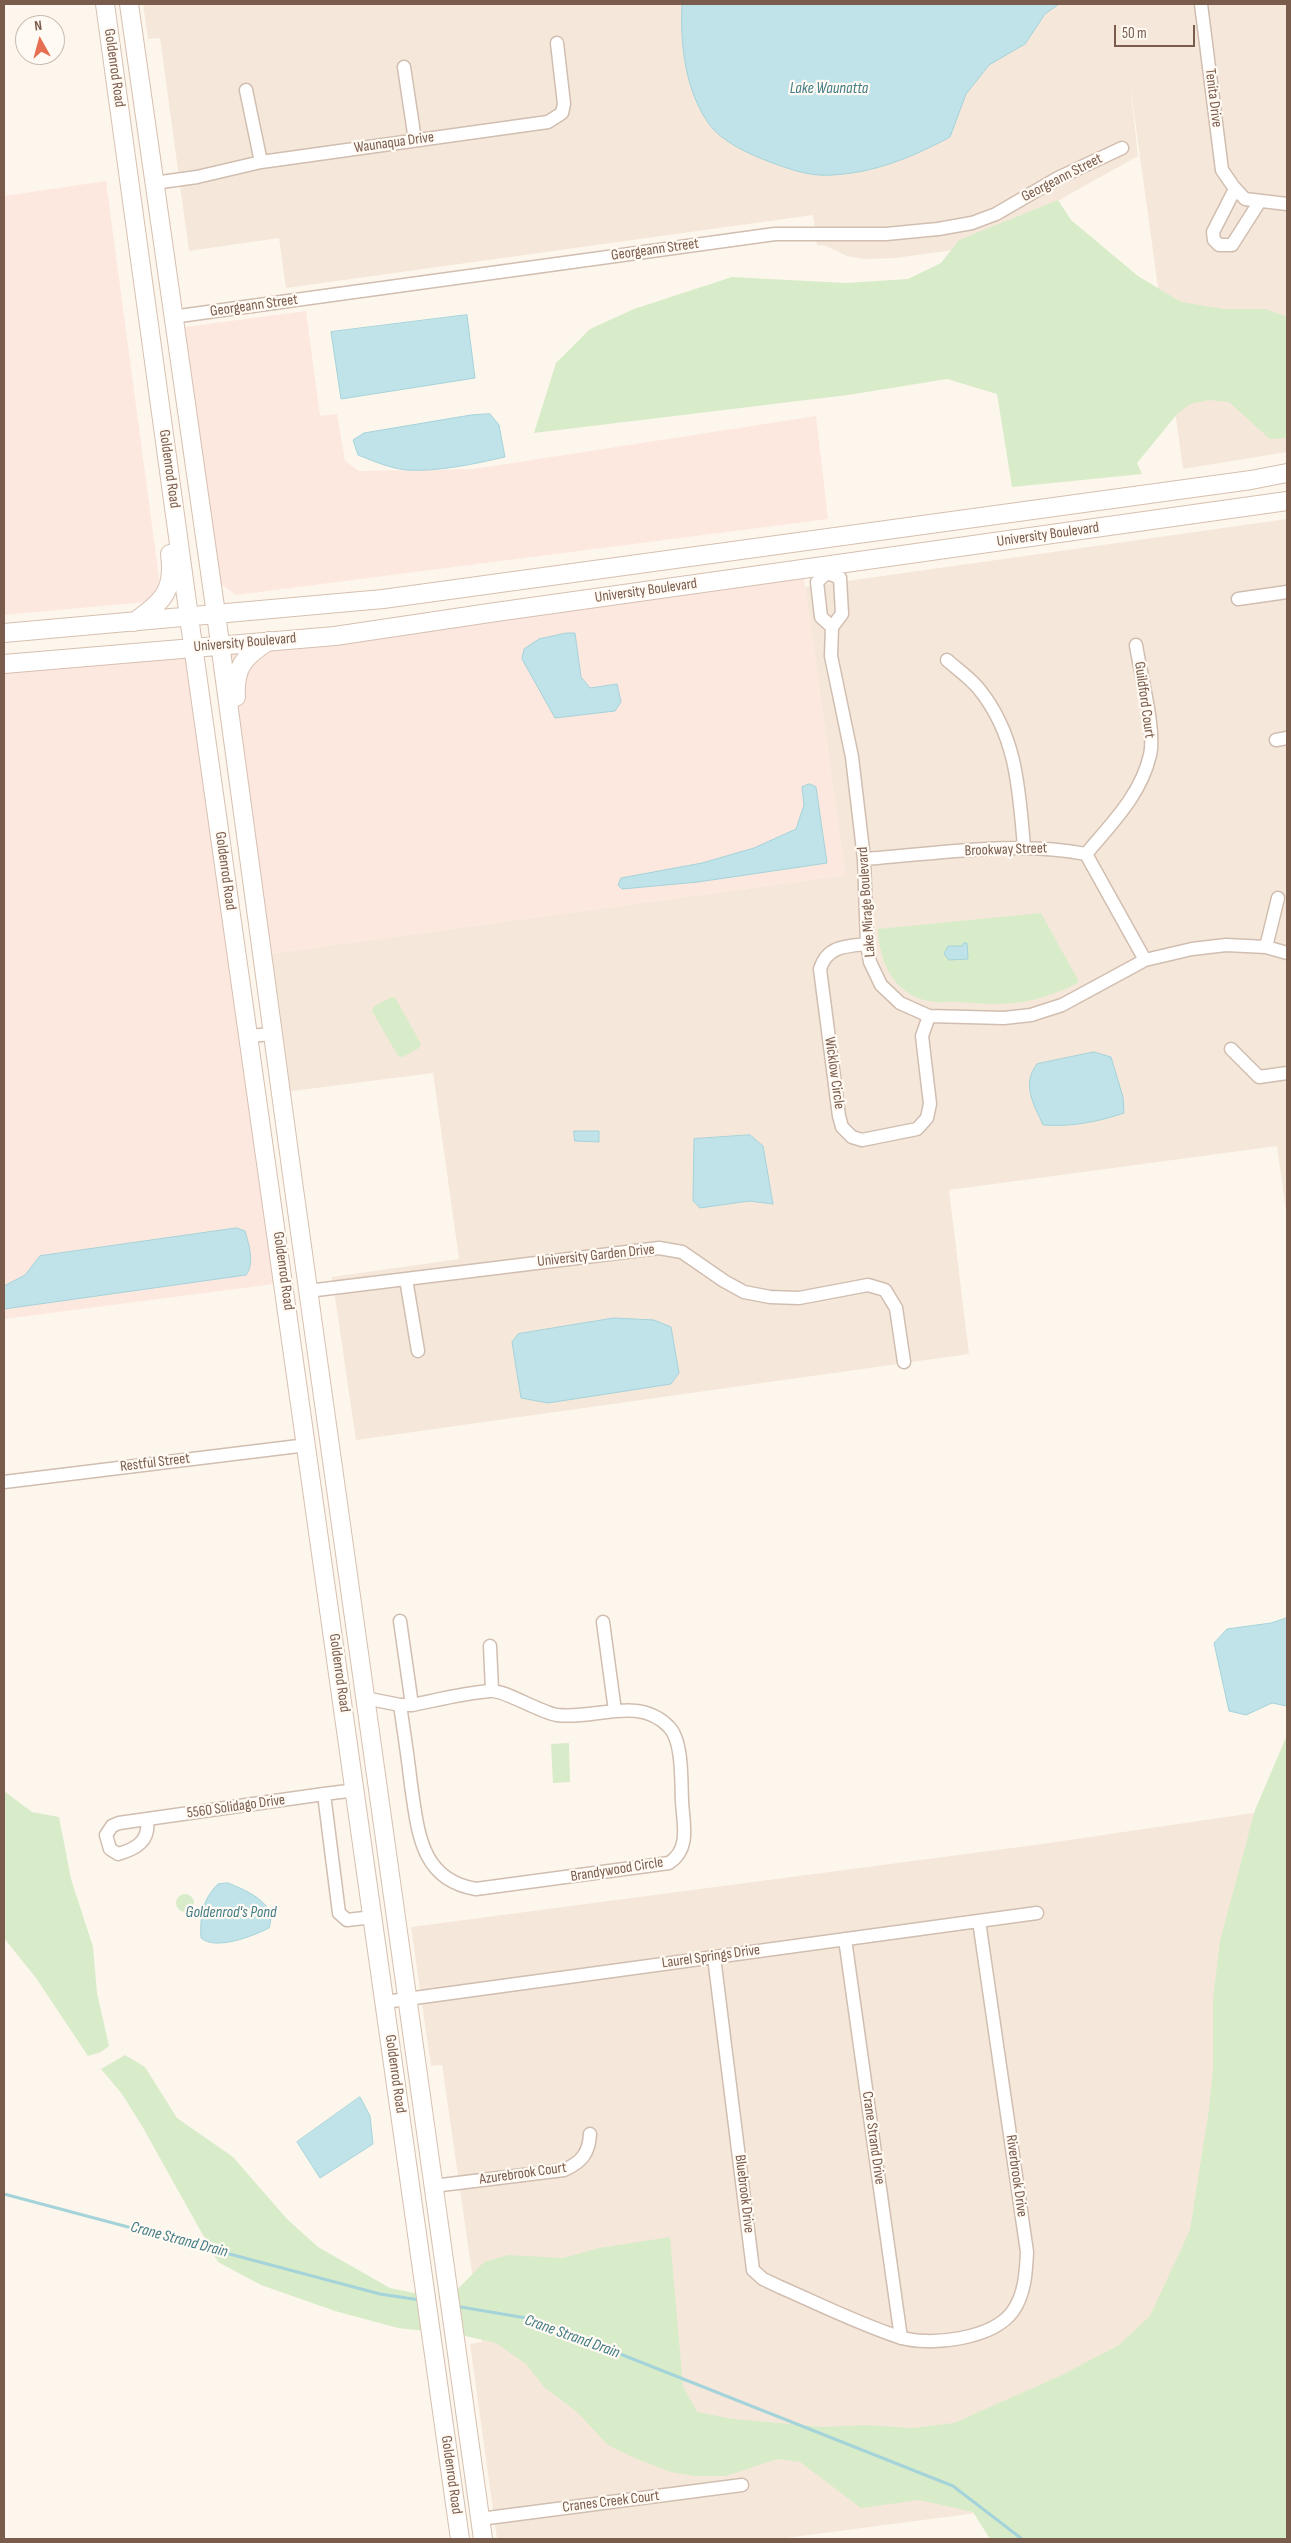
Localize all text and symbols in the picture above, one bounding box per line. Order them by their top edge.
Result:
north arrow [15,15,65,65]
scale bar [1116,15,1197,47]
text: N [33,17,43,35]
text: 50 m [1122,24,1147,43]
street label: Goldenrod Road [100,28,128,108]
street label: Tenita Drive [1200,68,1226,128]
water label: Lake Waunatta [790,79,868,99]
street label: Waunaqua Drive [353,128,435,158]
street label: Georgeann Street [1019,150,1105,206]
street label: Georgeann Street [610,235,700,265]
street label: Georgeann Street [209,291,299,321]
street label: Goldenrod Road [155,429,183,509]
street label: University Boulevard [996,519,1100,551]
street label: University Boulevard [594,575,698,607]
street label: University Boulevard [193,630,297,656]
street label: Guildford Court [1130,660,1158,740]
street label: Goldenrod Road [211,831,239,911]
street label: Brookway Street [964,840,1048,860]
street label: Lake Mirage Boulevard [854,846,880,958]
street label: Wicklow Circle [820,1036,848,1110]
street label: Goldenrod Road [269,1231,297,1311]
street label: University Garden Drive [536,1241,656,1271]
street label: Restful Street [119,1450,191,1476]
street label: Goldenrod Road [325,1633,353,1713]
street label: 5560 Solidago Drive [186,1791,286,1823]
street label: Brandywood Circle [569,1854,665,1886]
water label: Goldenrod's Pond [186,1903,276,1923]
street label: Laurel Springs Drive [661,1941,761,1973]
street label: Goldenrod Road [381,2034,409,2114]
street label: Crane Strand Drive [858,2090,888,2186]
street label: Riverbrook Drive [1001,2134,1031,2218]
street label: Bluebrook Drive [730,2154,758,2234]
street label: Azurebrook Court [478,2159,568,2189]
water label: Crane Strand Drain [128,2218,230,2262]
water label: Crane Strand Drain [522,2311,622,2363]
street label: Goldenrod Road [437,2435,465,2515]
street label: Cranes Creek Court [562,2487,660,2517]

